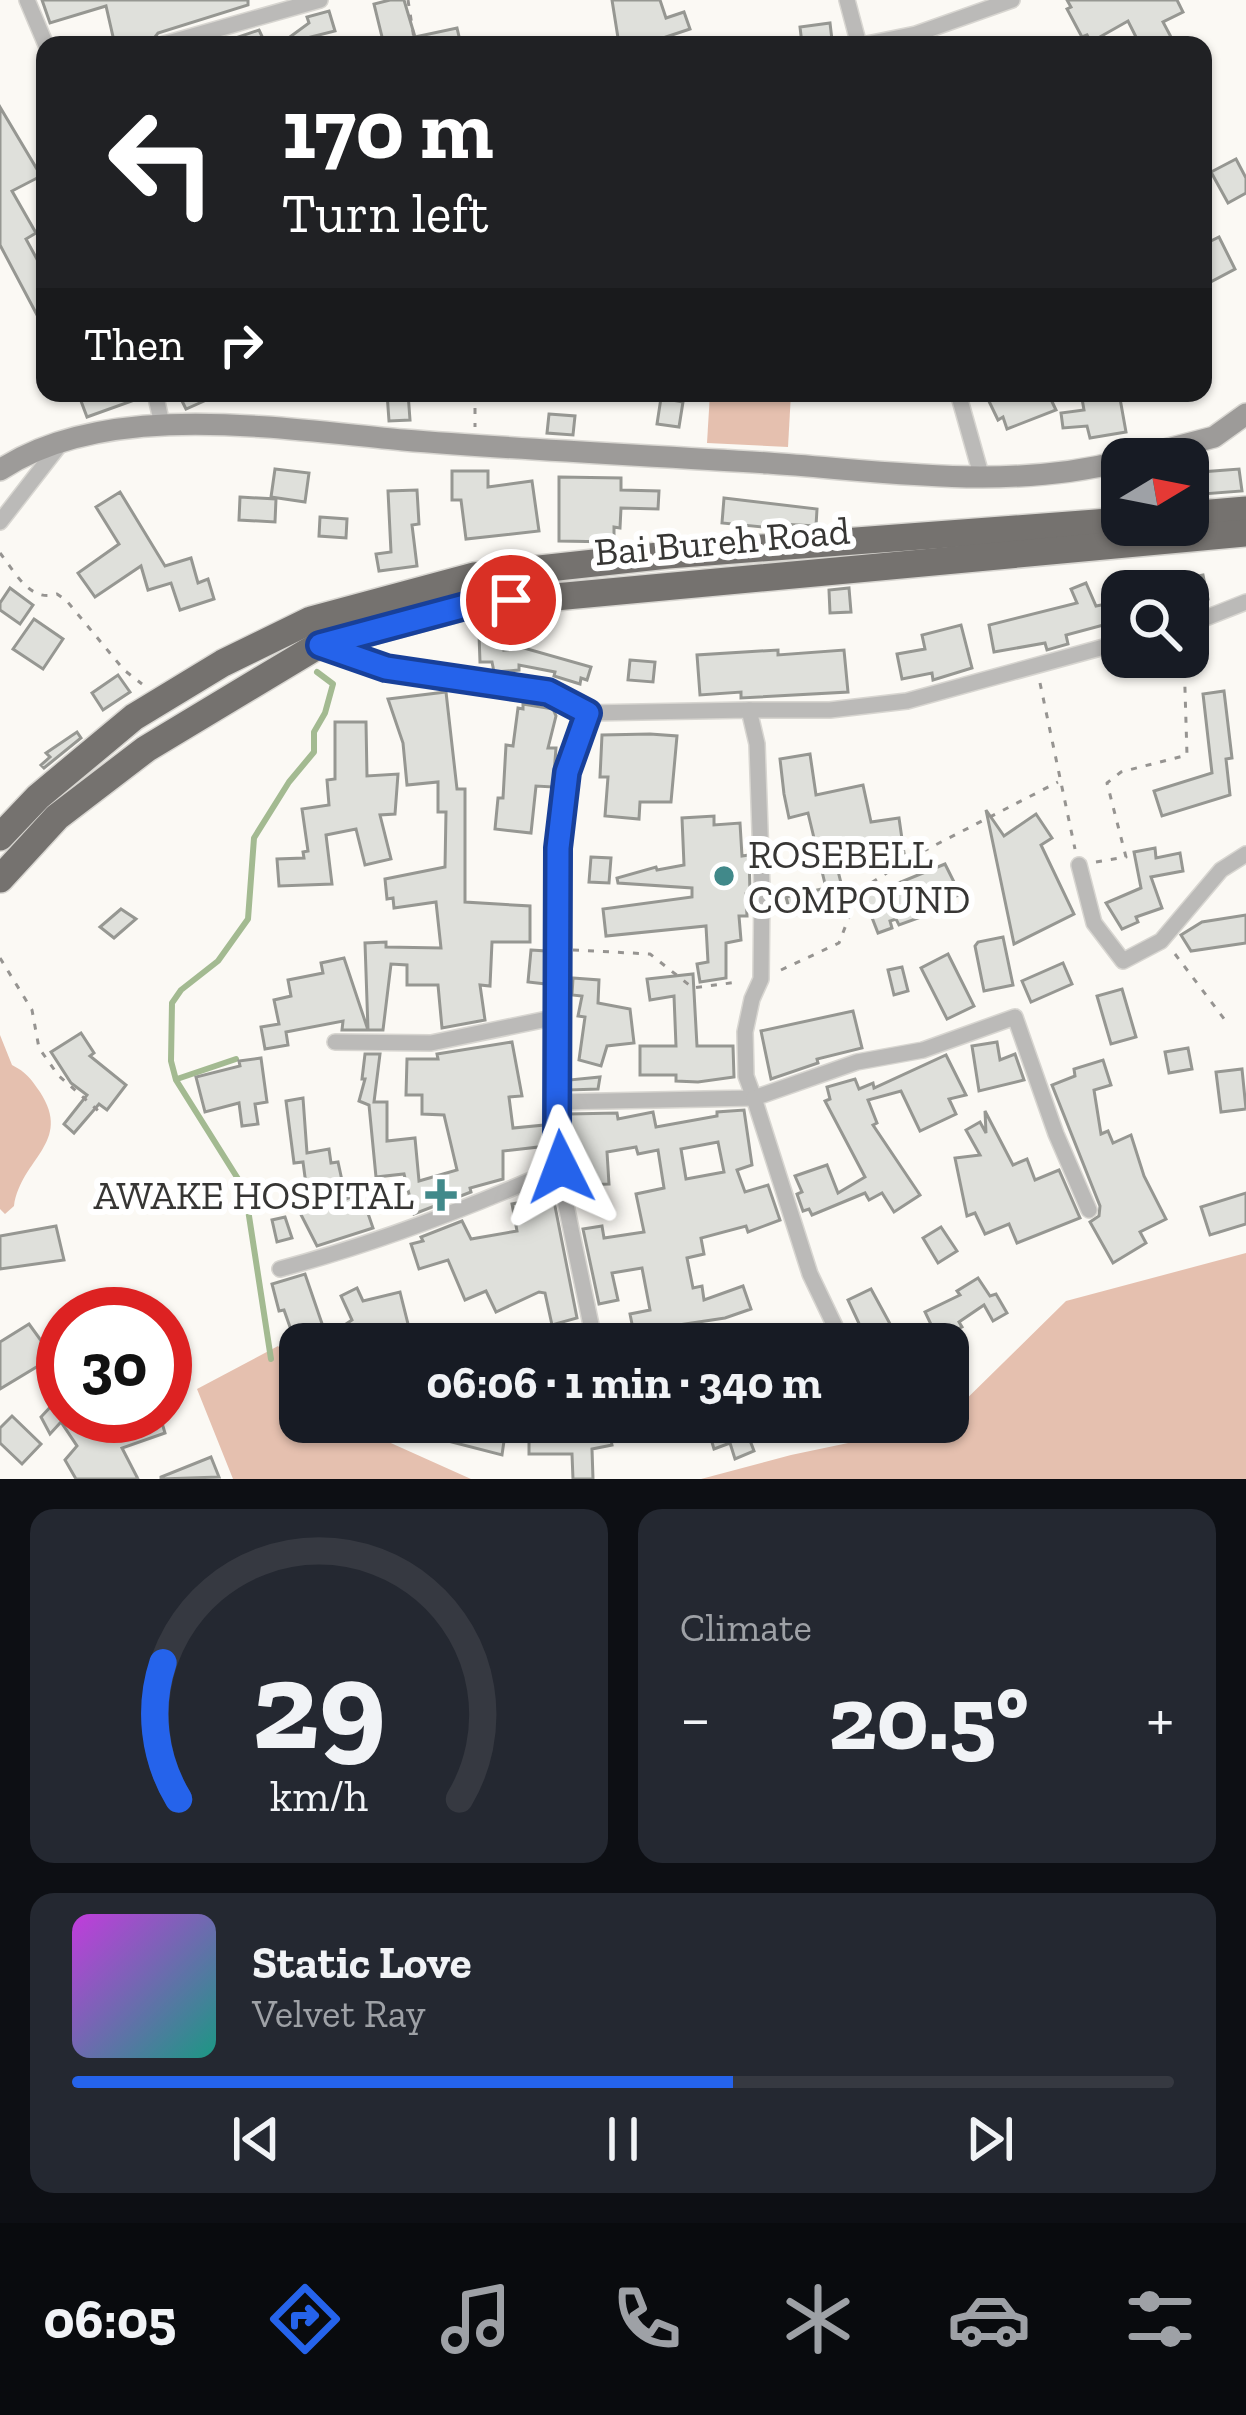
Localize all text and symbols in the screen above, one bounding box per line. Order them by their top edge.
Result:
text: 170 m [282,79,494,180]
icon: left [84,84,240,240]
text: Turn left [282,181,489,246]
icon: right [208,312,274,378]
text: Then [84,318,184,372]
north arrow [1101,438,1209,546]
map controls [1101,438,1209,678]
street label: Bai Bureh Road [592,506,852,576]
pin [460,549,562,651]
icon: arrive [478,567,544,633]
button: search [1101,570,1209,678]
place label: ROSEBELL COMPOUND [748,831,970,923]
marker: ROSEBELL COMPOUND [711,863,737,889]
position arrow [498,1104,624,1230]
place label: AWAKE HOSPITAL [93,1172,414,1219]
marker: AWAKE HOSPITAL [425,1179,457,1211]
speed limit sign: 30 [36,1287,192,1443]
text: 06:06 · 1 min · 340 m [426,1356,822,1410]
text: Climate [680,1604,812,1651]
text: 29 [252,1630,386,1780]
text: 20.5° [828,1664,1029,1772]
text: − [680,1679,711,1758]
text: + [1146,1679,1174,1758]
text: km/h [270,1771,368,1822]
text: Static Love [252,1936,471,1990]
text: Velvet Ray [252,1990,426,2037]
icon: previous [223,2106,289,2172]
icon: pause [590,2106,656,2172]
icon: next [957,2106,1023,2172]
icon: directions [263,2277,347,2361]
icon: music [434,2277,518,2361]
icon: phone [605,2277,689,2361]
icon: climate [776,2277,860,2361]
icon: car [947,2277,1031,2361]
icon: filters [1118,2277,1202,2361]
text: 06:05 [44,2287,176,2352]

